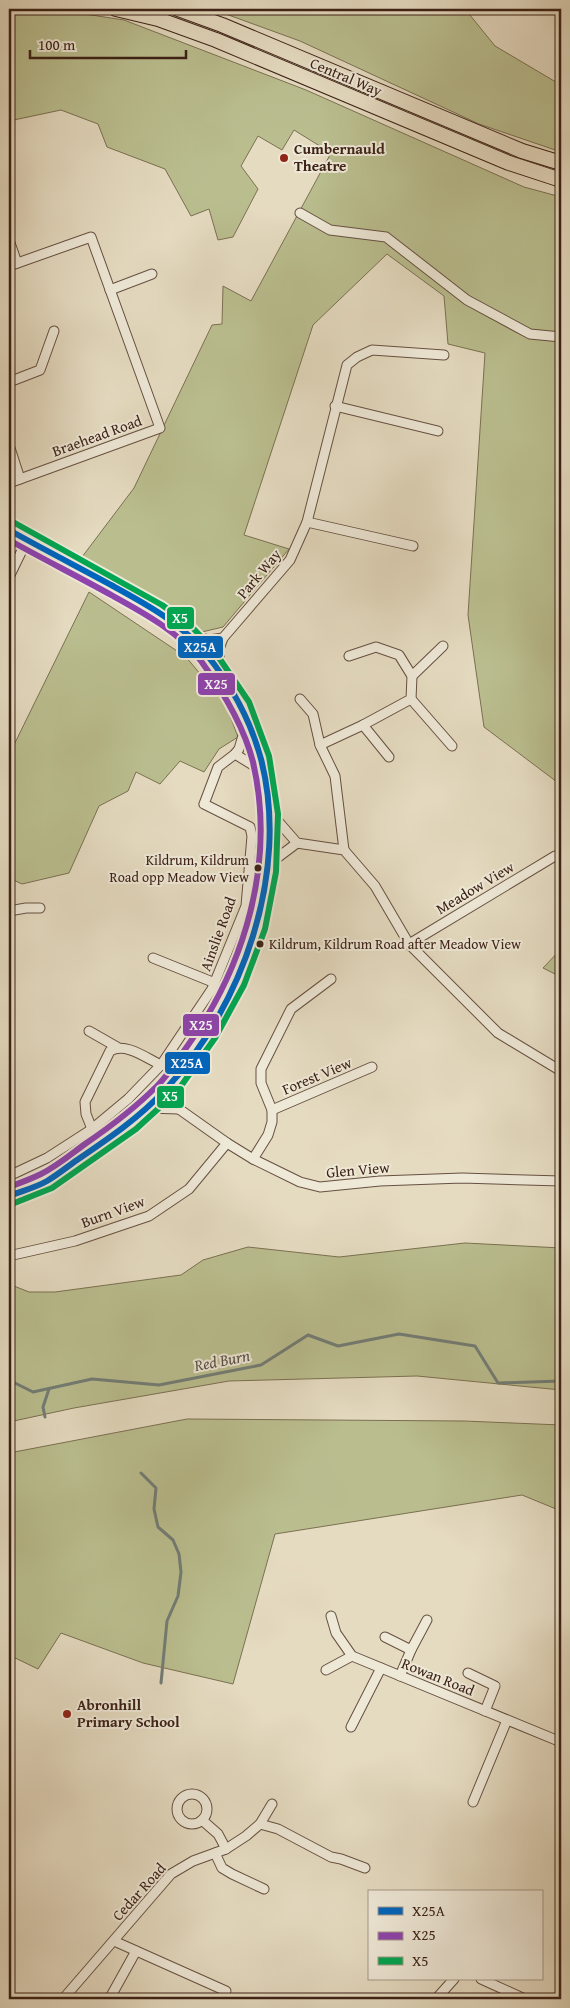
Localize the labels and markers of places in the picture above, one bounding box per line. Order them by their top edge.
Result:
place label: Cumbernauld Theatre [294,138,385,176]
marker: Cumbernauld Theatre [278,152,290,164]
place label: Kildrum, Kildrum Road opp Meadow View [110,850,250,887]
marker: Kildrum, Kildrum Road opp Meadow View [253,863,263,873]
place label: Kildrum, Kildrum Road after Meadow View [269,934,521,954]
marker: Kildrum, Kildrum Road after Meadow View [255,939,265,949]
place label: Abronhill Primary School [77,1694,180,1732]
marker: Abronhill Primary School [61,1708,73,1720]

